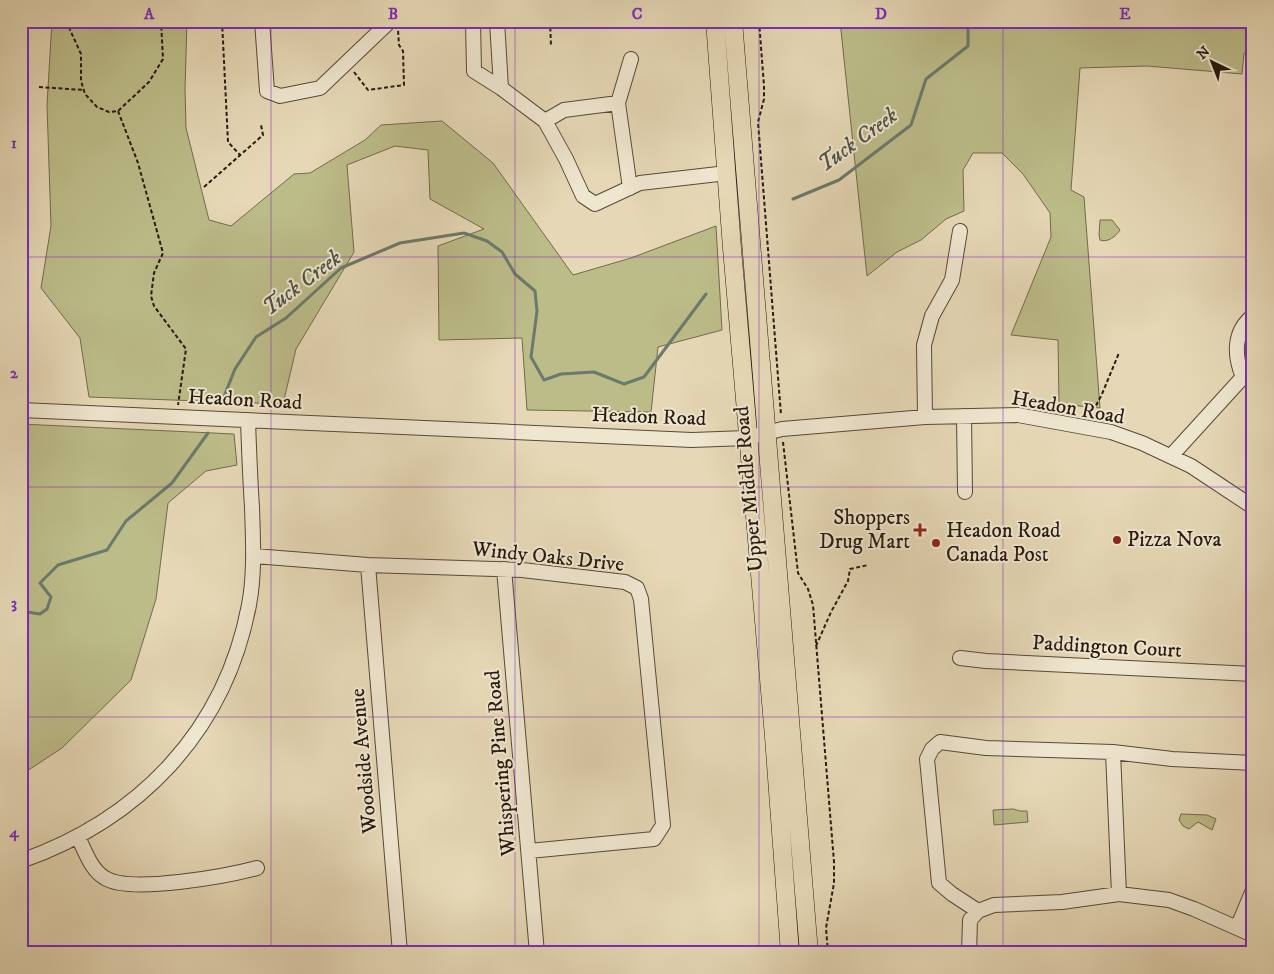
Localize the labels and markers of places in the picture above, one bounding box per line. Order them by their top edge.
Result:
place label: Shoppers Drug Mart [819,505,910,555]
place label: Headon Road Canada Post [946,518,1061,568]
marker: Shoppers Drug Mart [914,524,926,536]
place label: Pizza Nova [1127,527,1222,553]
marker: Pizza Nova [1111,534,1123,546]
marker: Headon Road Canada Post [930,537,942,549]

